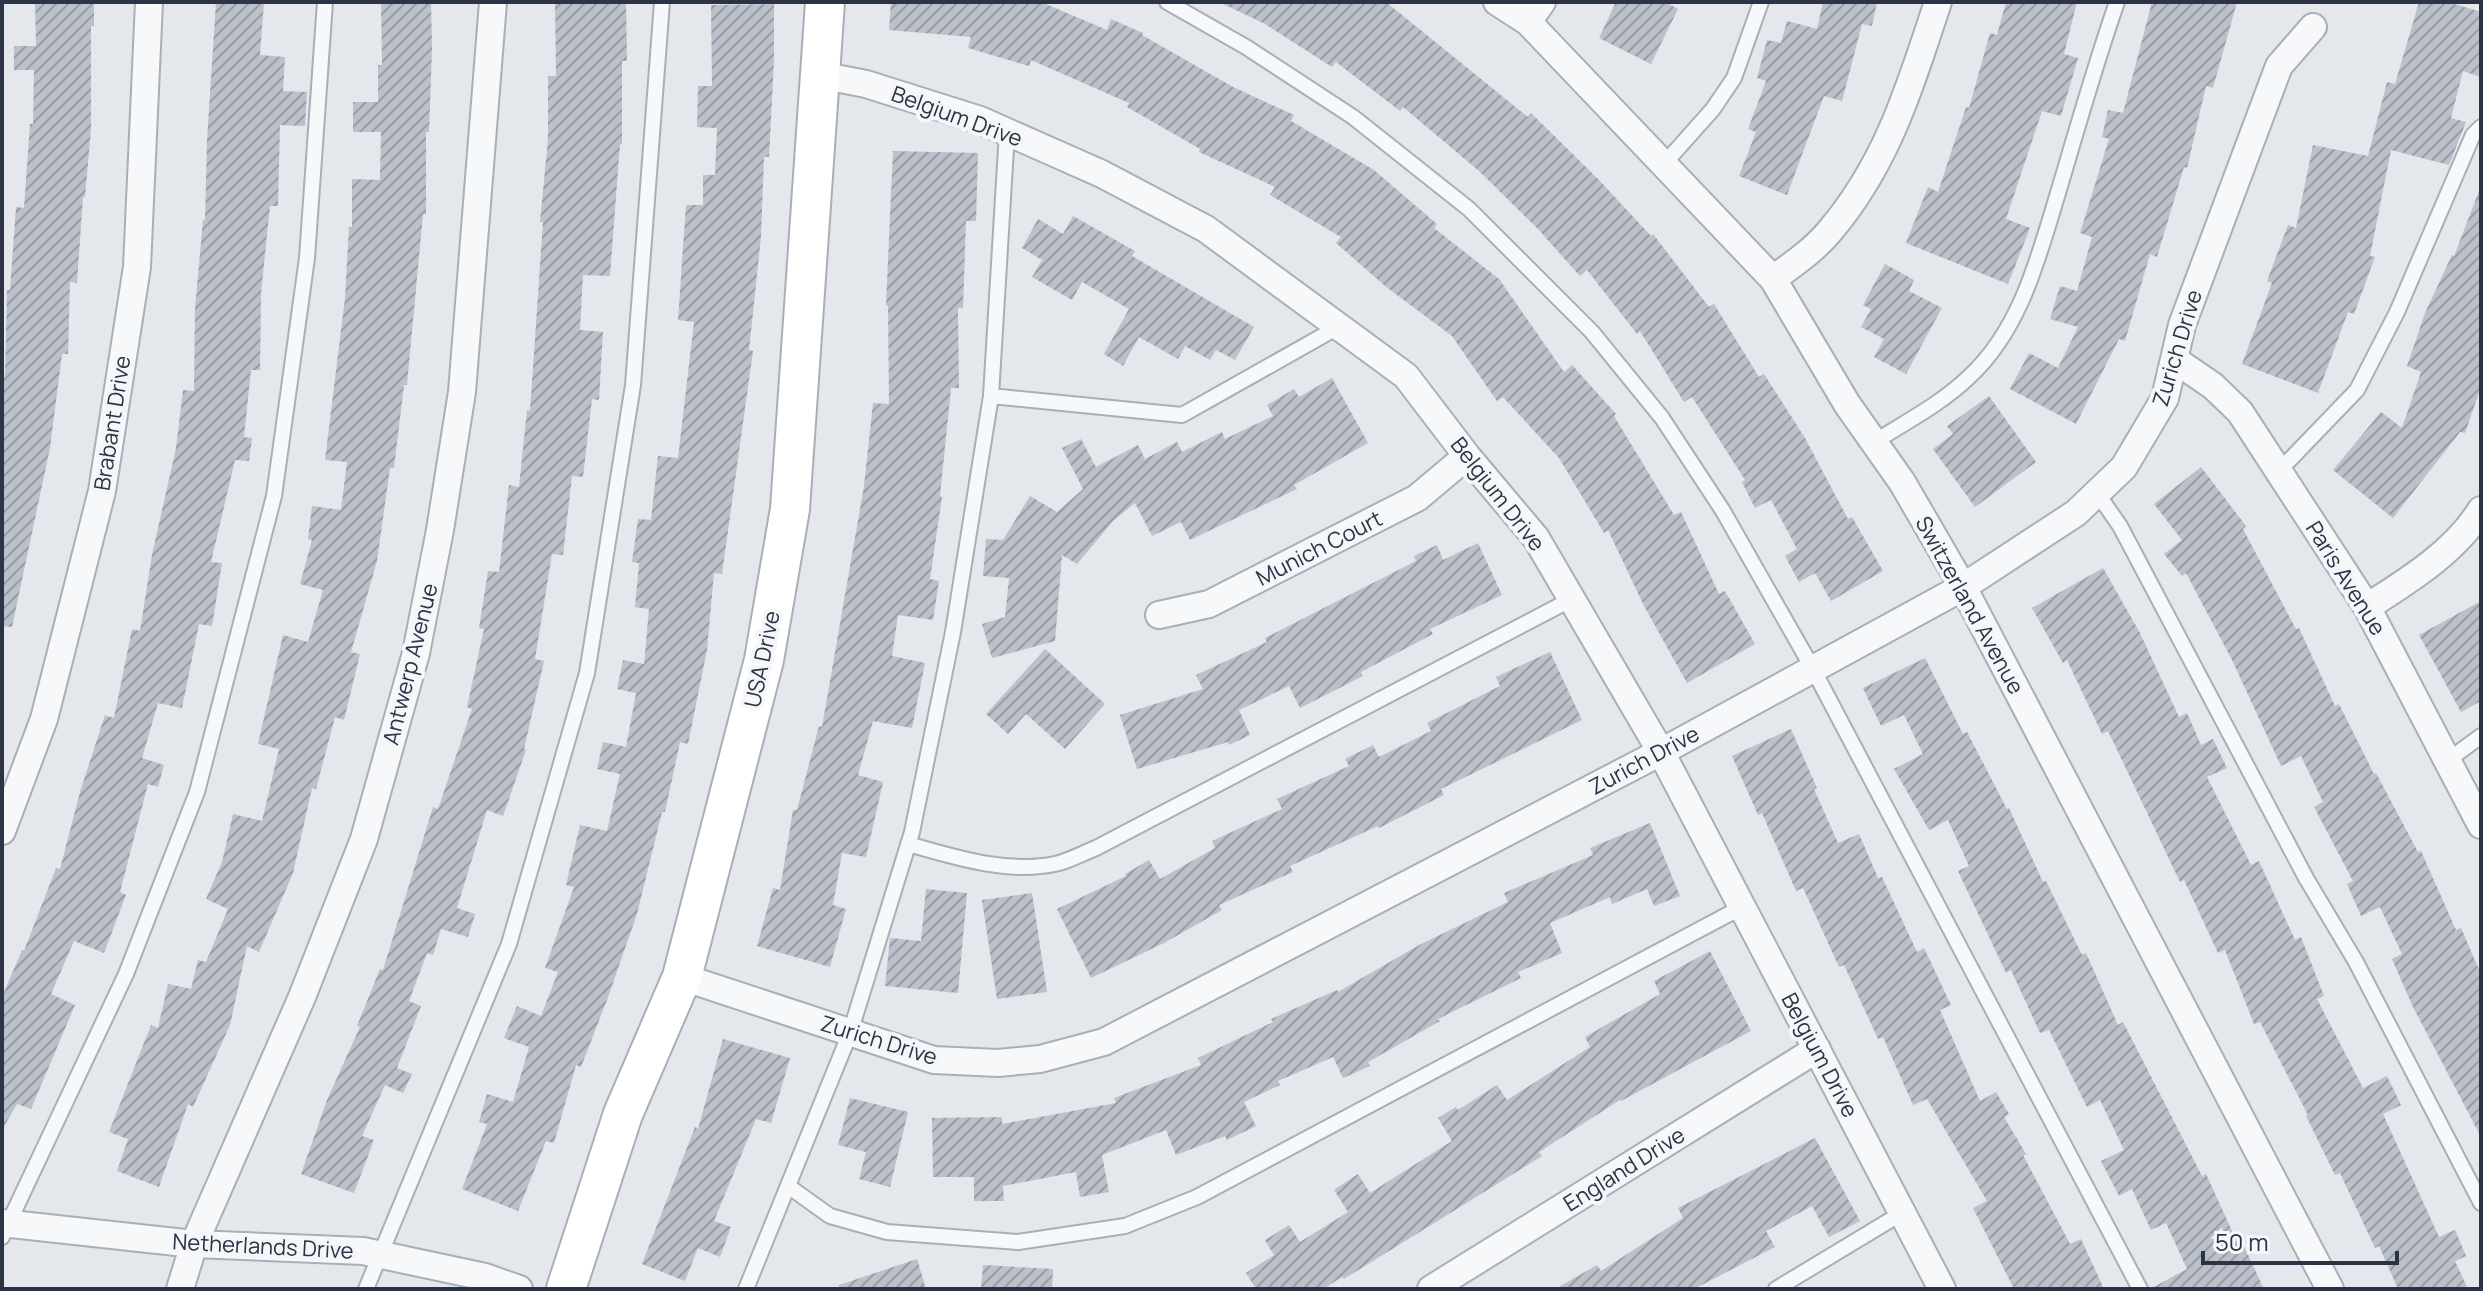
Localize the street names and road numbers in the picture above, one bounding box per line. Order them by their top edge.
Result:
street label: Belgium Drive [887,78,1027,154]
street label: Zurich Drive [2145,286,2209,410]
street label: Brabant Drive [87,353,137,493]
street label: Belgium Drive [1444,431,1552,557]
street label: Munich Court [1251,503,1387,593]
street label: Switzerland Avenue [1909,511,2031,699]
street label: Paris Avenue [2299,515,2393,641]
street label: Antwerp Avenue [375,580,445,748]
street label: USA Drive [737,608,787,710]
street label: Zurich Drive [1584,718,1704,802]
street label: Belgium Drive [1775,987,1866,1123]
street label: Zurich Drive [817,1008,941,1072]
street label: England Drive [1558,1120,1691,1218]
street label: Netherlands Drive [172,1226,354,1266]

